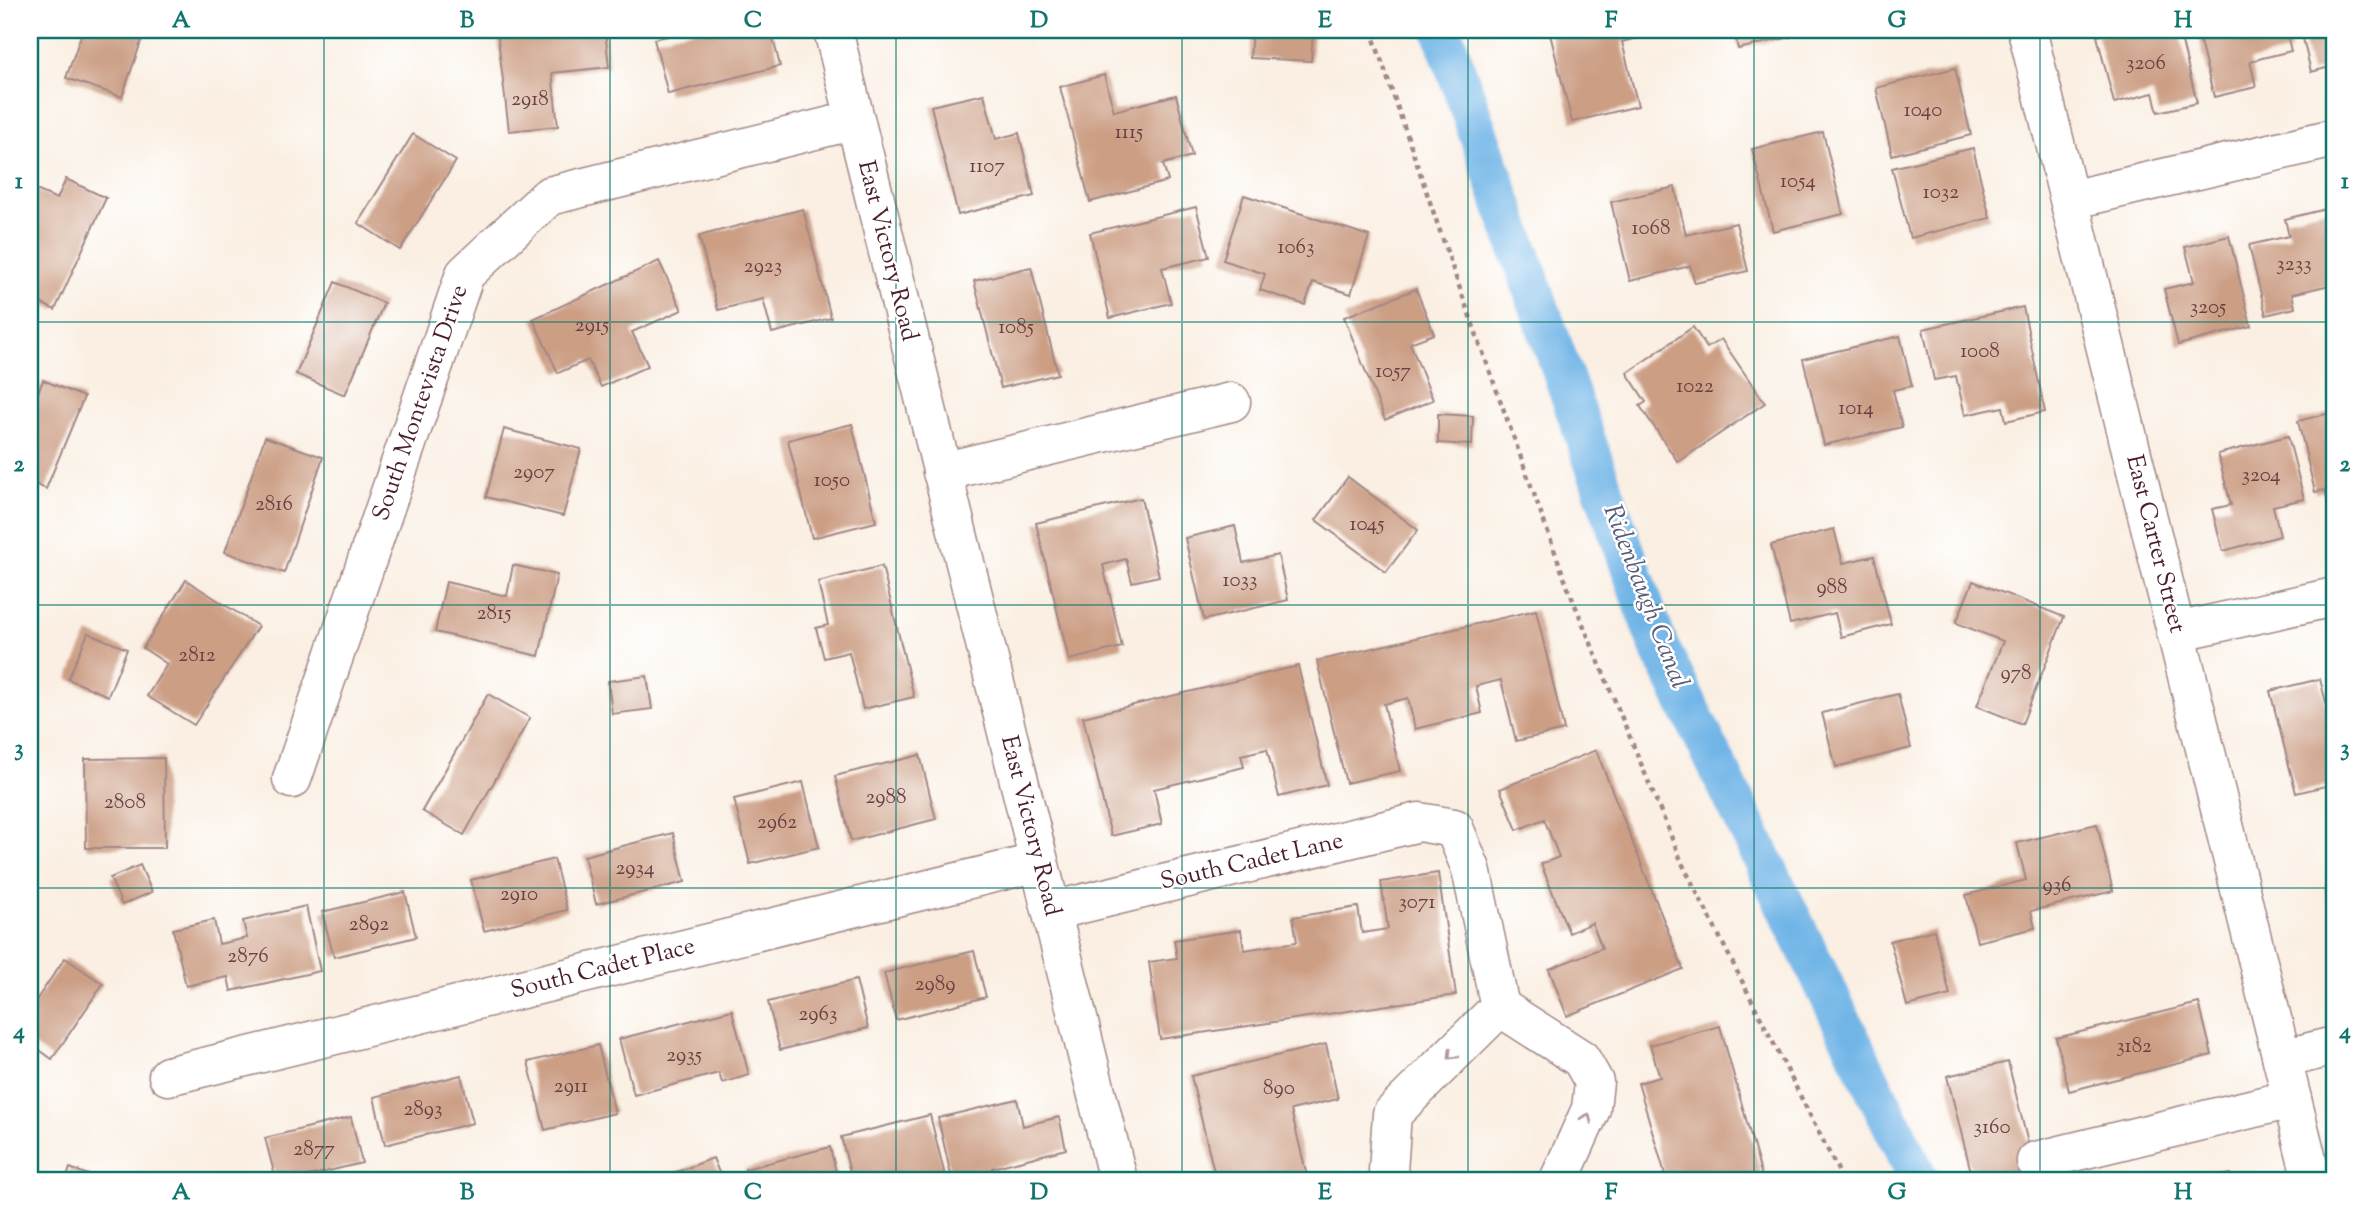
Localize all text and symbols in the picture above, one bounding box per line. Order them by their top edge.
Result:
text: A [172,5,191,38]
text: B [460,5,475,38]
text: C [744,5,762,38]
text: D [1030,5,1048,38]
text: E [1318,5,1332,38]
text: F [1605,5,1618,38]
text: G [1888,5,1907,38]
text: H [2174,5,2193,38]
house number: 3206 [2126,49,2166,79]
house number: 2918 [511,85,549,115]
house number: 1040 [1904,96,1942,126]
house number: 1115 [1115,118,1143,148]
house number: 1107 [969,152,1005,182]
street label: East Victory Road [848,157,926,345]
text: 1 [15,166,23,199]
text: 1 [2341,166,2349,199]
house number: 1054 [1780,167,1816,197]
house number: 1032 [1923,178,1959,208]
house number: 1068 [1632,214,1670,244]
house number: 1063 [1278,233,1314,263]
house number: 3233 [2276,250,2312,280]
house number: 2923 [744,252,782,282]
street label: South Montevista Drive [365,281,477,525]
house number: 3205 [2190,293,2226,323]
house number: 2915 [575,311,609,341]
house number: 1085 [998,313,1034,343]
house number: 1008 [1960,337,2000,367]
house number: 1057 [1375,357,1411,387]
house number: 1022 [1676,372,1714,402]
house number: 1014 [1838,394,1874,424]
text: 2 [14,449,25,482]
text: 2 [2340,449,2351,482]
street label: East Carter Street [2116,451,2194,637]
house number: 2907 [513,458,555,488]
house number: 3204 [2242,461,2280,491]
house number: 1050 [814,466,850,496]
house number: 2816 [255,490,293,520]
water label: Ridenbaugh Canal [1593,499,1697,695]
house number: 1045 [1350,510,1384,540]
house number: 1033 [1222,566,1258,596]
house number: 988 [1816,573,1848,603]
house number: 2815 [477,599,511,629]
house number: 2812 [178,641,216,671]
house number: 978 [2000,659,2032,689]
street label: East Victory Road [991,732,1069,920]
text: 3 [14,733,24,766]
text: 3 [2340,733,2350,766]
house number: 2988 [865,783,907,813]
house number: 2808 [104,788,146,818]
house number: 2962 [757,808,797,838]
street label: South Cadet Lane [1157,824,1347,900]
house number: 2934 [615,854,655,884]
house number: 936 [2043,871,2071,901]
house number: 2910 [500,880,538,910]
house number: 3071 [1398,888,1436,918]
house number: 2892 [349,910,389,940]
street label: South Cadet Place [507,930,699,1008]
house number: 2876 [227,942,269,972]
house number: 2989 [915,970,955,1000]
house number: 2963 [799,1000,837,1030]
text: 4 [12,1016,25,1049]
text: 4 [2338,1016,2351,1049]
house number: 3182 [2116,1032,2152,1062]
house number: 2935 [666,1041,702,1071]
one-way arrow [1447,1047,1460,1060]
house number: 2911 [554,1072,588,1102]
house number: 890 [1263,1074,1295,1104]
house number: 2893 [403,1095,443,1125]
one-way arrow [1579,1113,1593,1125]
house number: 3160 [1973,1113,2011,1143]
house number: 2877 [293,1135,335,1165]
text: A [172,1177,191,1210]
text: B [460,1177,475,1210]
text: C [744,1177,762,1210]
text: D [1030,1177,1048,1210]
text: E [1318,1177,1332,1210]
text: F [1605,1177,1618,1210]
text: G [1888,1177,1907,1210]
text: H [2174,1177,2193,1210]

